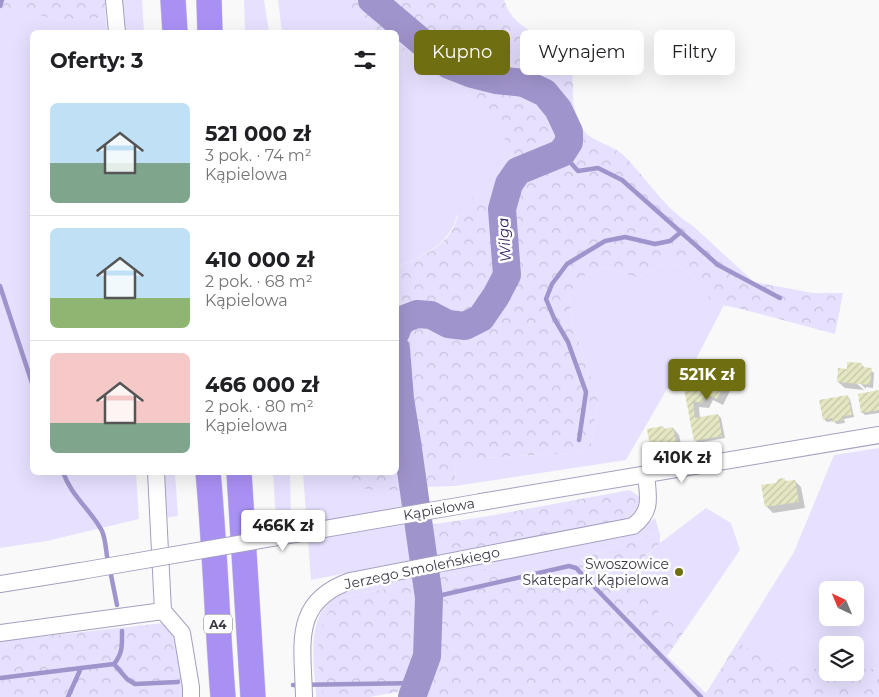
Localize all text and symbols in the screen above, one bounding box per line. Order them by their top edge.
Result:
chip: Kupno [414,30,510,75]
chip: Wynajem [520,30,644,75]
chip: Filtry [654,30,735,75]
icon: filters [351,46,379,74]
text: Oferty: 3 [50,48,143,73]
text: 521 000 zł [205,121,311,146]
icon: home [90,123,150,183]
text: 3 pok. · 74 m² [205,146,312,165]
text: Kąpielowa [205,165,288,184]
water label: Wilga [493,217,515,263]
text: 410 000 zł [205,247,314,272]
icon: home [90,248,150,308]
text: 2 pok. · 68 m² [205,272,313,291]
text: Kąpielowa [205,291,288,310]
pin: 521K zł [661,358,753,401]
text: 521K zł [679,365,735,384]
text: 466 000 zł [205,372,319,397]
icon: home [90,373,150,433]
text: 2 pok. · 80 m² [205,397,314,416]
text: Kąpielowa [205,416,288,435]
pin: 410K zł [636,442,728,484]
text: 410K zł [653,448,711,467]
street label: Kąpielowa [402,494,476,524]
pin: 466K zł [237,510,329,552]
text: 466K zł [252,516,314,535]
street label: Jerzego Smoleńskiego [342,543,502,593]
place label: Swoszowice Skatepark Kąpielowa [522,555,669,589]
marker: Swoszowice Skatepark Kąpielowa [673,566,685,578]
north arrow [819,581,864,626]
map controls [819,581,864,681]
road number: A4 [204,614,232,634]
button: layers [819,636,864,681]

